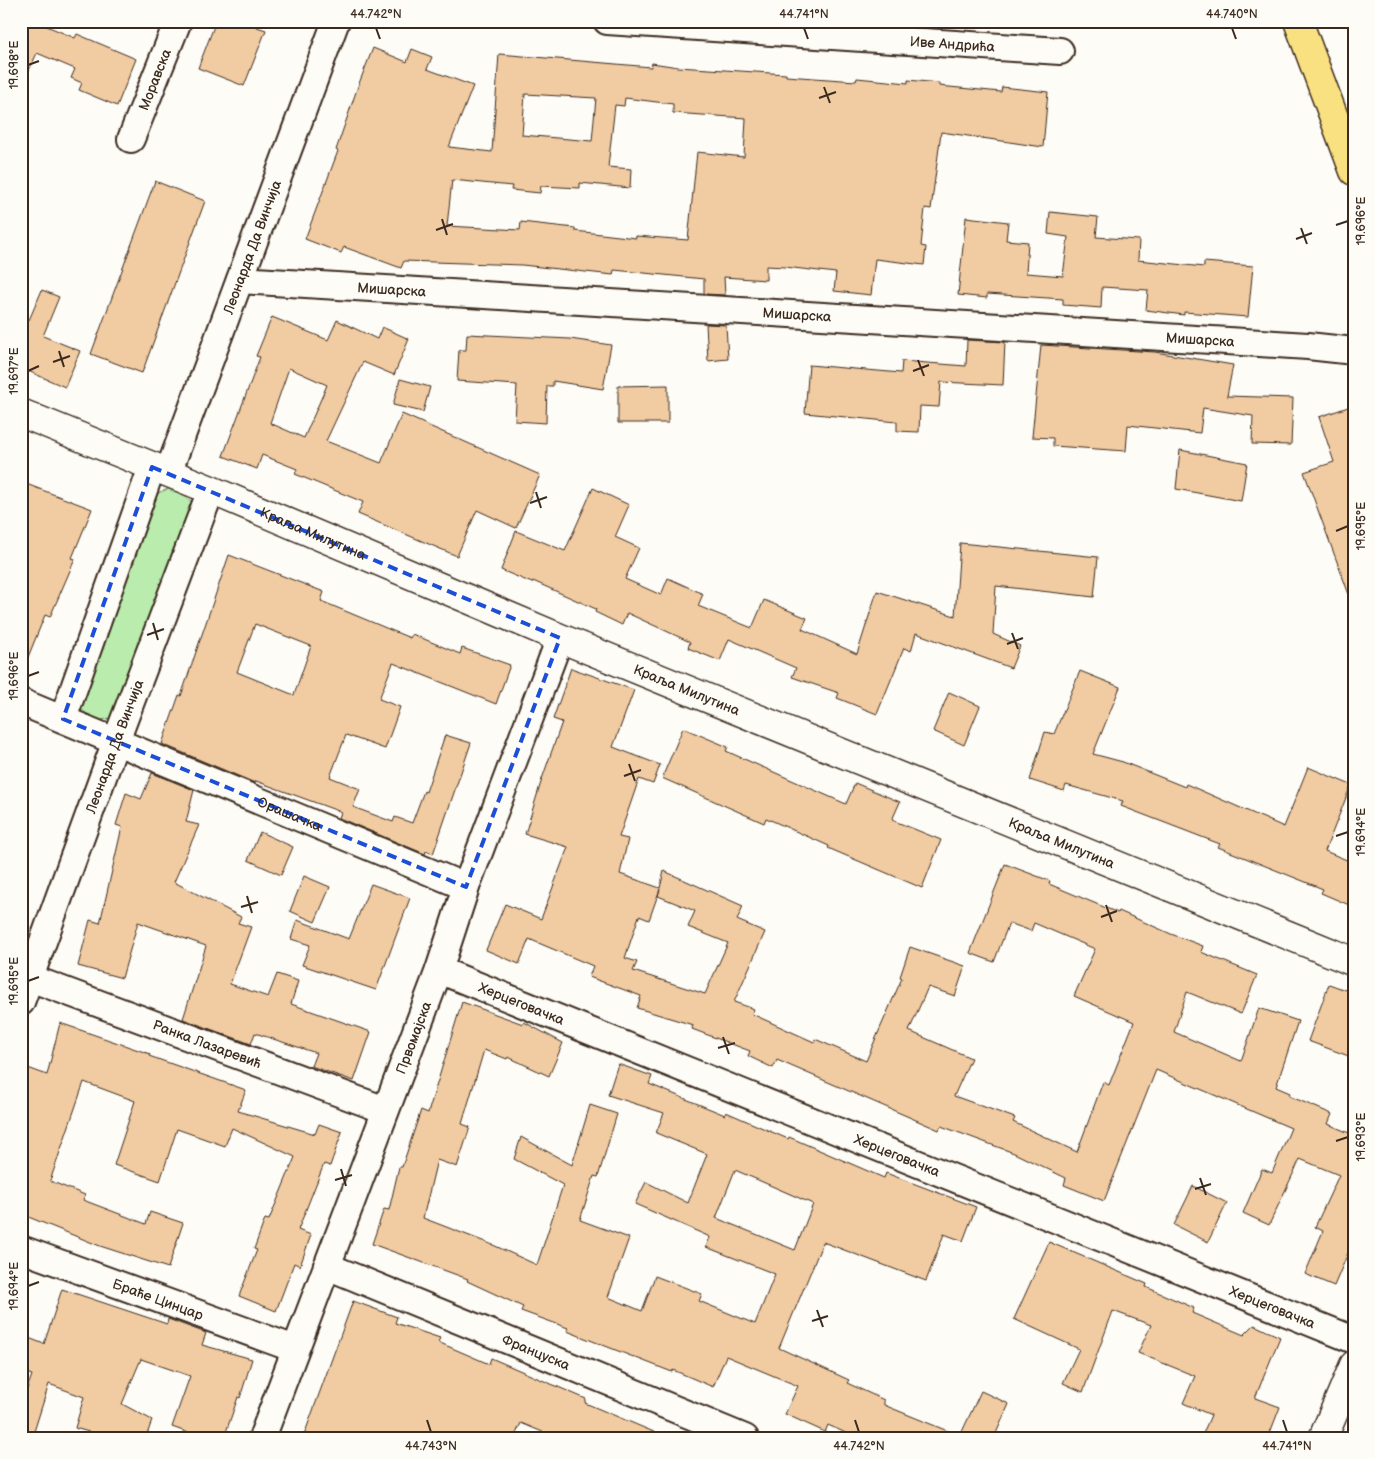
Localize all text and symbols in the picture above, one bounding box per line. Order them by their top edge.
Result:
text: 44.742°N [350,7,402,22]
text: 44.741°N [779,7,829,22]
text: 44.740°N [1206,7,1258,22]
street label: Иве Андрића [909,33,996,56]
text: 19.698°E [7,41,22,89]
street label: Моравска [135,46,175,113]
street label: Леонарда Да Винчија [219,177,285,318]
text: 19.696°E [1354,197,1369,245]
street label: Мишарска [357,279,427,301]
street label: Мишарска [762,304,833,326]
street label: Мишарска [1165,329,1236,350]
text: 19.697°E [7,347,22,395]
text: 19.695°E [1354,502,1369,550]
street label: Краља Милутина [258,504,369,564]
text: 19.696°E [7,652,22,700]
street label: Краља Милутина [631,661,743,720]
street label: Леонарда Да Винчија [82,677,148,817]
street label: Орашачка [255,793,325,835]
text: 19.694°E [1354,808,1369,856]
street label: Краља Милутина [1006,814,1118,873]
text: 19.695°E [7,957,22,1005]
street label: Херцеговачка [476,979,567,1029]
street label: Првомајска [392,999,436,1076]
street label: Ранка Лазаревић [150,1016,264,1072]
text: 19.693°E [1354,1113,1369,1161]
street label: Херцеговачка [851,1131,943,1181]
text: 19.694°E [7,1262,22,1310]
street label: Браће Цинцар [110,1275,206,1324]
street label: Херцеговачка [1227,1283,1318,1333]
street label: Француска [499,1331,573,1374]
text: 44.743°N [405,1439,457,1454]
text: 44.742°N [833,1439,885,1454]
text: 44.741°N [1262,1439,1312,1454]

